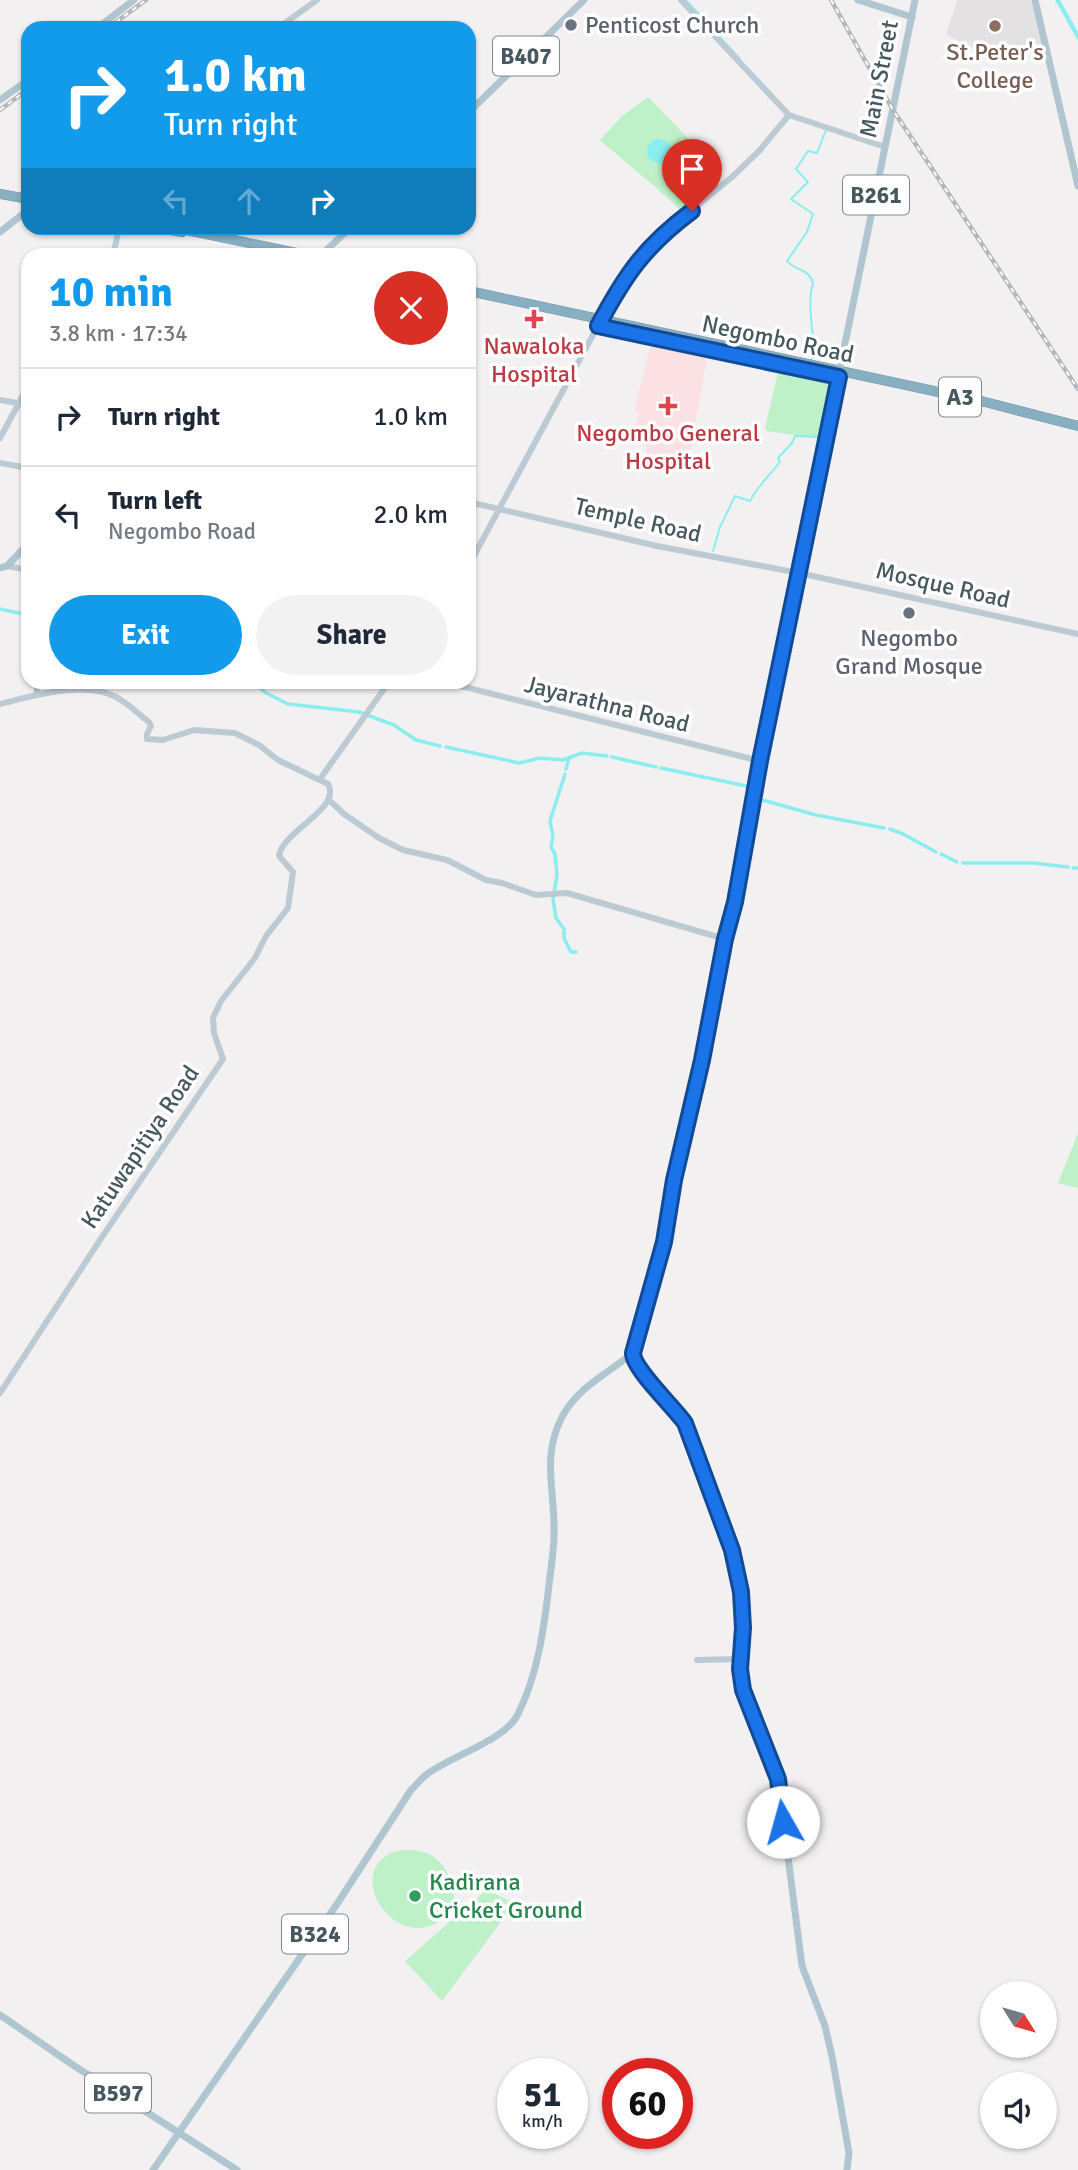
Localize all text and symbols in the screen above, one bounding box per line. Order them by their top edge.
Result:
place label: Penticost Church [585,10,759,40]
marker: Penticost Church [563,17,579,33]
street label: Main Street [853,18,905,140]
marker: St.Peter's College [987,18,1003,34]
road number: B407 [493,36,559,76]
place label: St.Peter's College [946,37,1044,95]
text: 1.0 km [164,45,307,105]
icon: right [49,49,140,140]
text: Turn right [164,105,297,144]
pin [662,139,722,211]
icon: arrive [673,150,711,188]
road number: B261 [843,176,909,214]
icon: left [157,182,195,220]
icon: ahead [230,182,268,220]
icon: right [303,182,341,220]
text: 10 min [49,267,173,318]
button: close [374,271,448,345]
street label: Negombo Road [699,308,857,370]
marker: Nawaloka Hospital [524,309,544,329]
text: 3.8 km · 17:34 [49,319,188,348]
place label: Nawaloka Hospital [484,331,584,389]
road number: A3 [939,378,981,416]
marker: Negombo General Hospital [658,396,678,416]
icon: right [49,398,87,436]
text: Turn right [108,401,220,433]
text: 1.0 km [374,401,448,433]
place label: Negombo General Hospital [576,418,760,476]
text: Turn left [108,485,202,517]
street label: Temple Road [572,491,704,549]
icon: left [49,496,87,534]
text: 2.0 km [374,499,448,531]
text: Negombo Road [108,517,256,546]
street label: Mosque Road [873,555,1013,615]
button: Exit [49,595,242,675]
button: Share [256,595,448,675]
marker: Negombo Grand Mosque [901,605,917,621]
place label: Negombo Grand Mosque [835,623,983,681]
street label: Jayarathna Road [521,669,693,739]
street label: Katuwapitiya Road [74,1060,206,1234]
position arrow [746,1785,820,1859]
place label: Kadirana Cricket Ground [429,1867,583,1925]
marker: Kadirana Cricket Ground [407,1888,423,1904]
road number: B324 [282,1914,348,1954]
north arrow [980,1981,1057,2058]
map controls [980,1981,1057,2149]
speed limit sign: 60 [602,2058,693,2149]
button: sound [980,2072,1057,2149]
text: 51 [524,2073,561,2116]
road number: B597 [85,2074,151,2112]
text: km/h [522,2110,563,2132]

